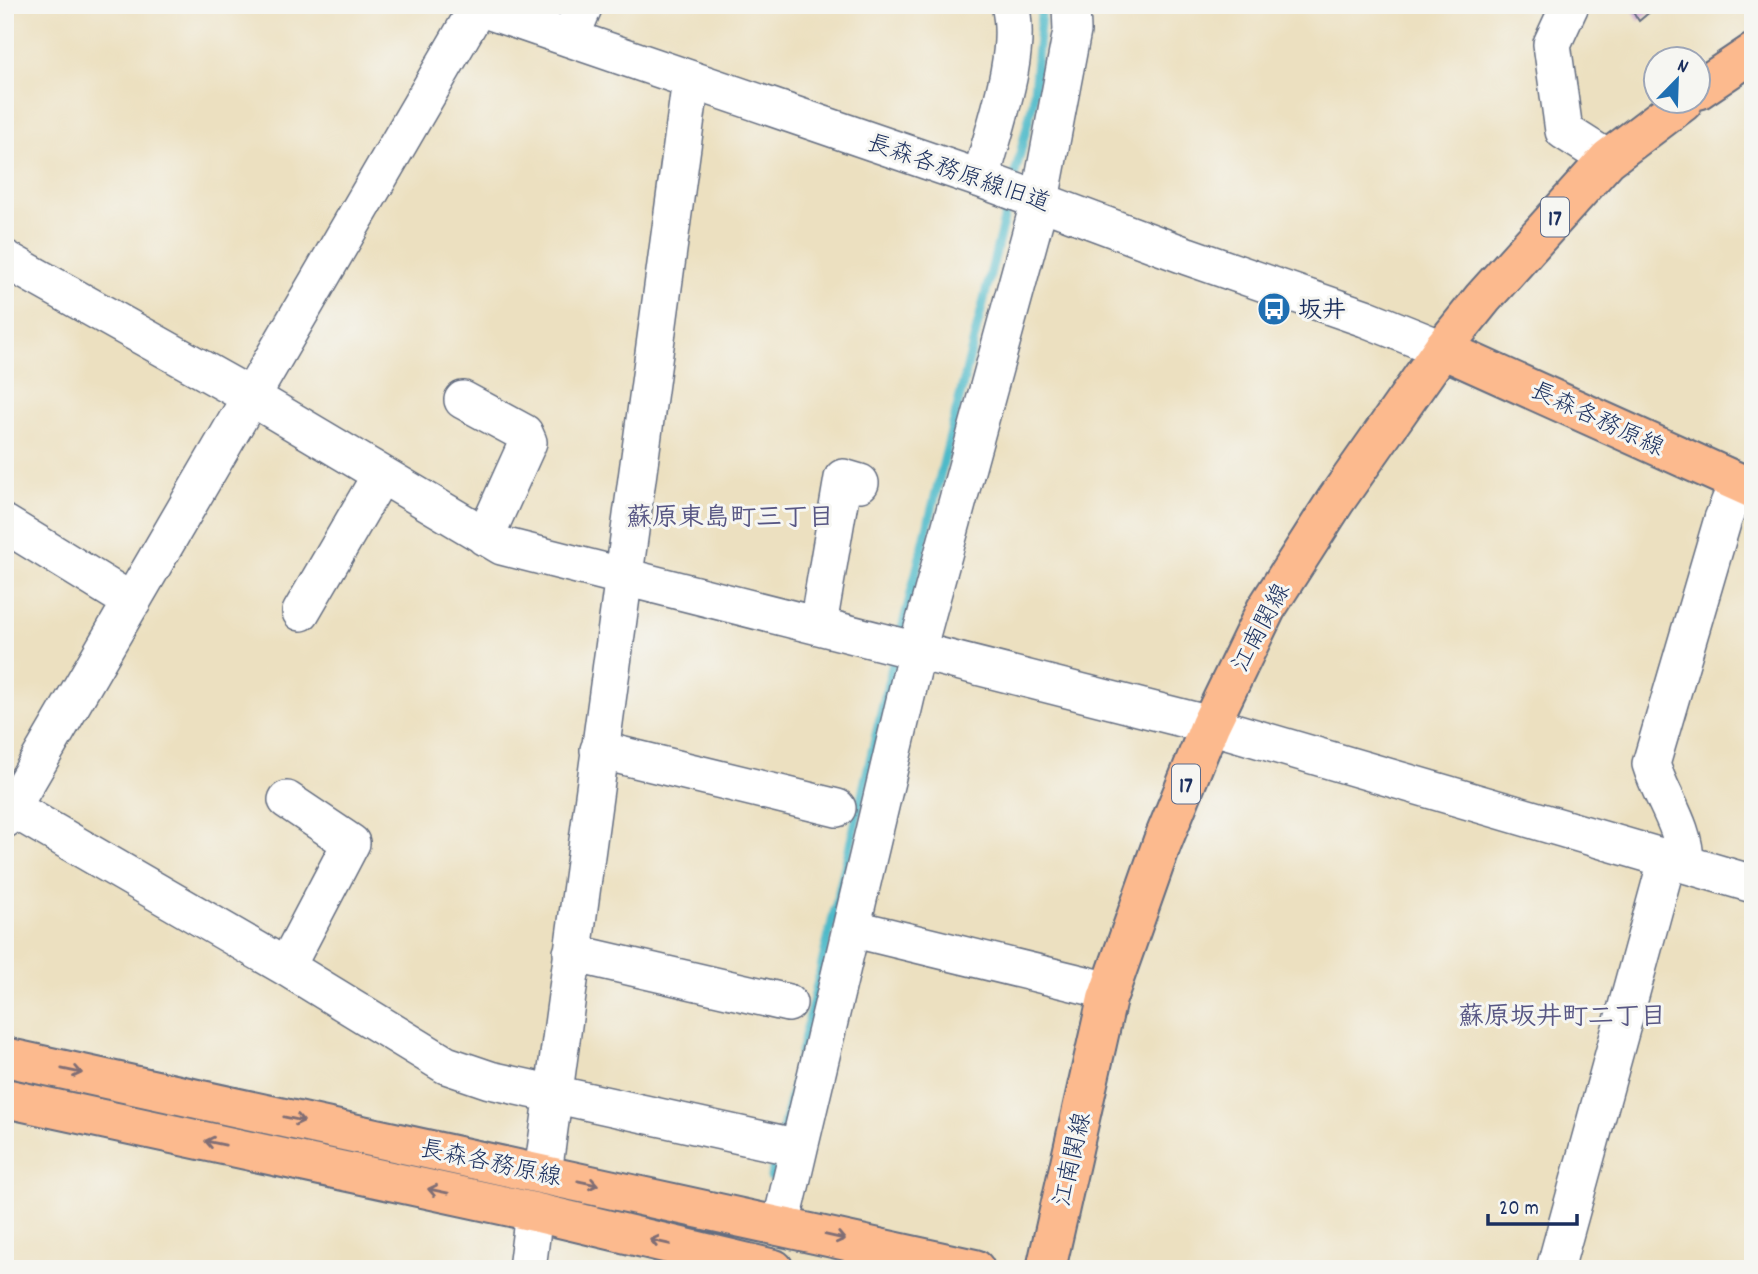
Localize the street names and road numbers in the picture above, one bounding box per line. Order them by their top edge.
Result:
street label: 長森各務原線旧道 [862,128,1054,222]
road number: 17 [1541,198,1569,236]
street label: 長森各務原線 [1524,375,1669,467]
street label: 江南関線 [1225,578,1300,679]
road number: 17 [1172,764,1200,804]
street label: 江南関線 [1047,1109,1101,1210]
street label: 長森各務原線 [416,1133,564,1197]

